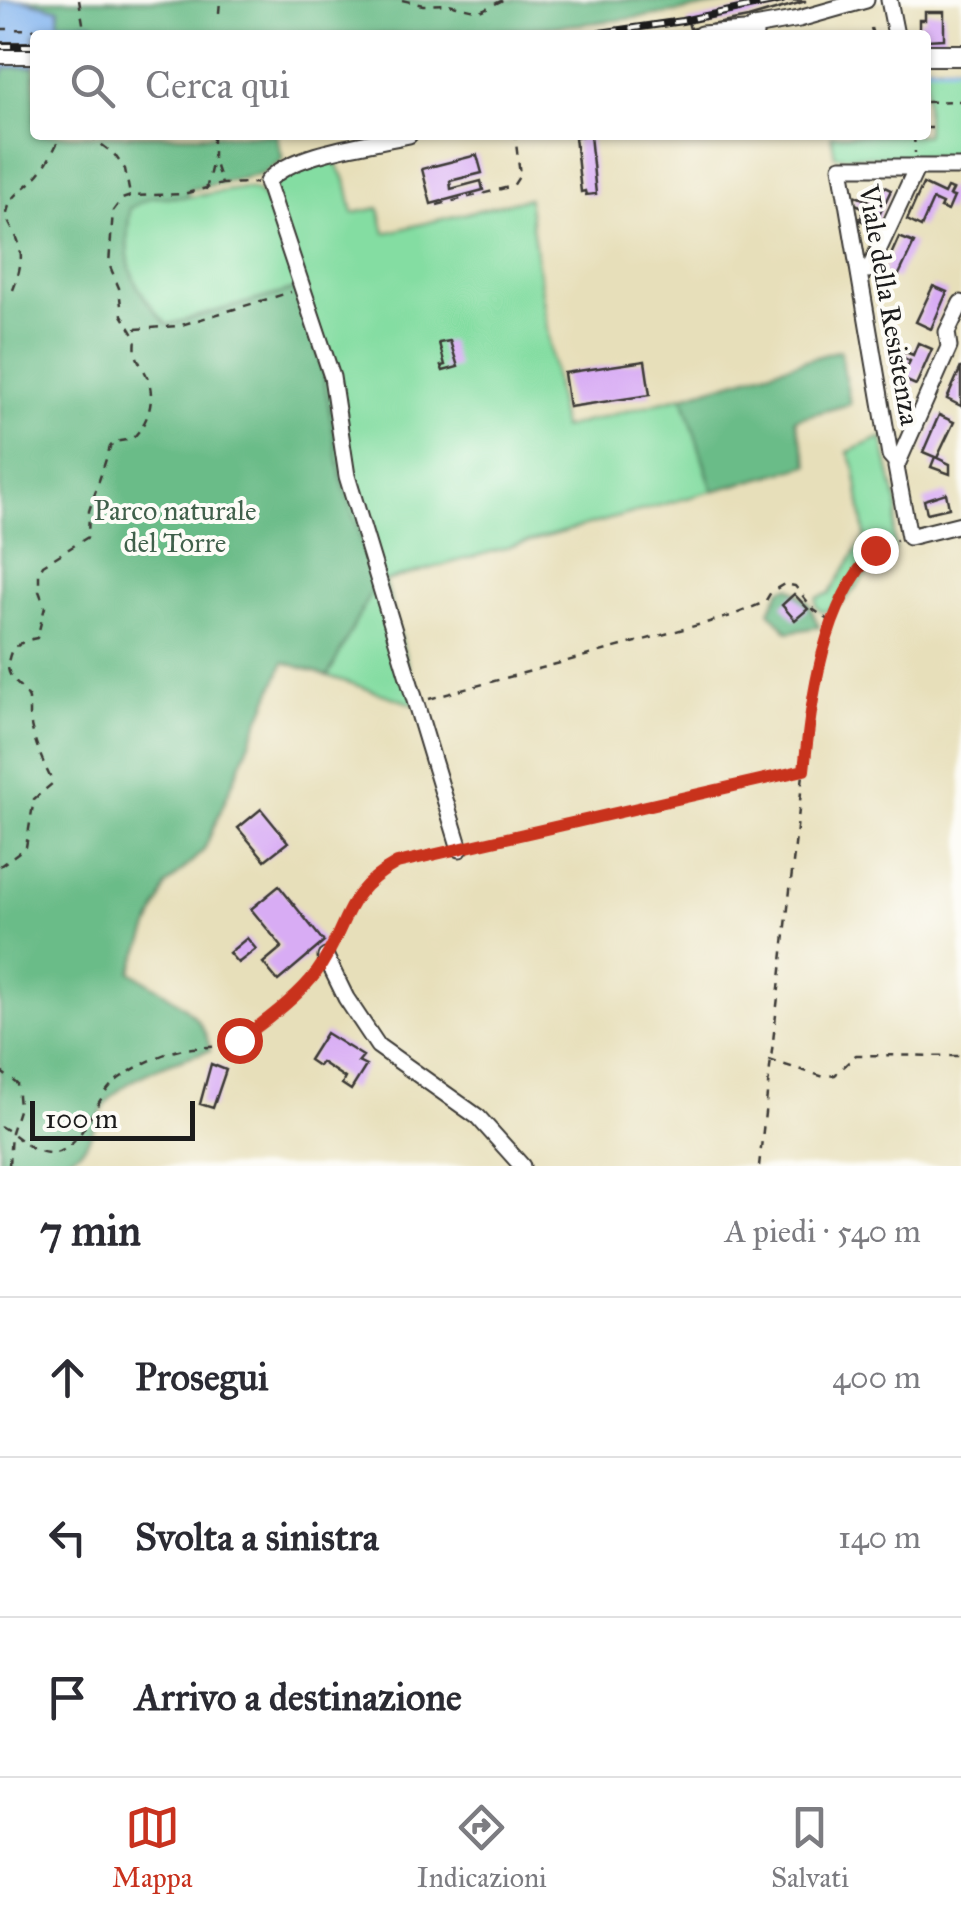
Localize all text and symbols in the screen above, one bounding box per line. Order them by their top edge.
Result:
search box [30,30,931,140]
icon: search [65,58,120,113]
text: Cerca qui [145,62,290,108]
street label: Viale della Resistenza [851,181,928,428]
park label: Parco naturale del Torre [93,493,257,560]
route end [853,528,899,574]
route start [217,1018,263,1064]
scale bar [30,1096,195,1140]
text: 100 m [45,1101,118,1136]
text: 7 min [40,1205,141,1257]
text: A piedi · 540 m [725,1212,921,1251]
icon: ahead [40,1350,95,1405]
text: Prosegui [135,1354,269,1400]
text: 400 m [832,1358,921,1397]
icon: left [40,1510,95,1565]
text: Svolta a sinistra [135,1514,379,1560]
text: 140 m [838,1518,921,1557]
icon: arrive [40,1670,95,1725]
text: Arrivo a destinazione [135,1674,462,1720]
tab: Mappa [112,1800,193,1895]
tab: Indicazioni [417,1800,547,1895]
tab: Salvati [771,1800,849,1895]

